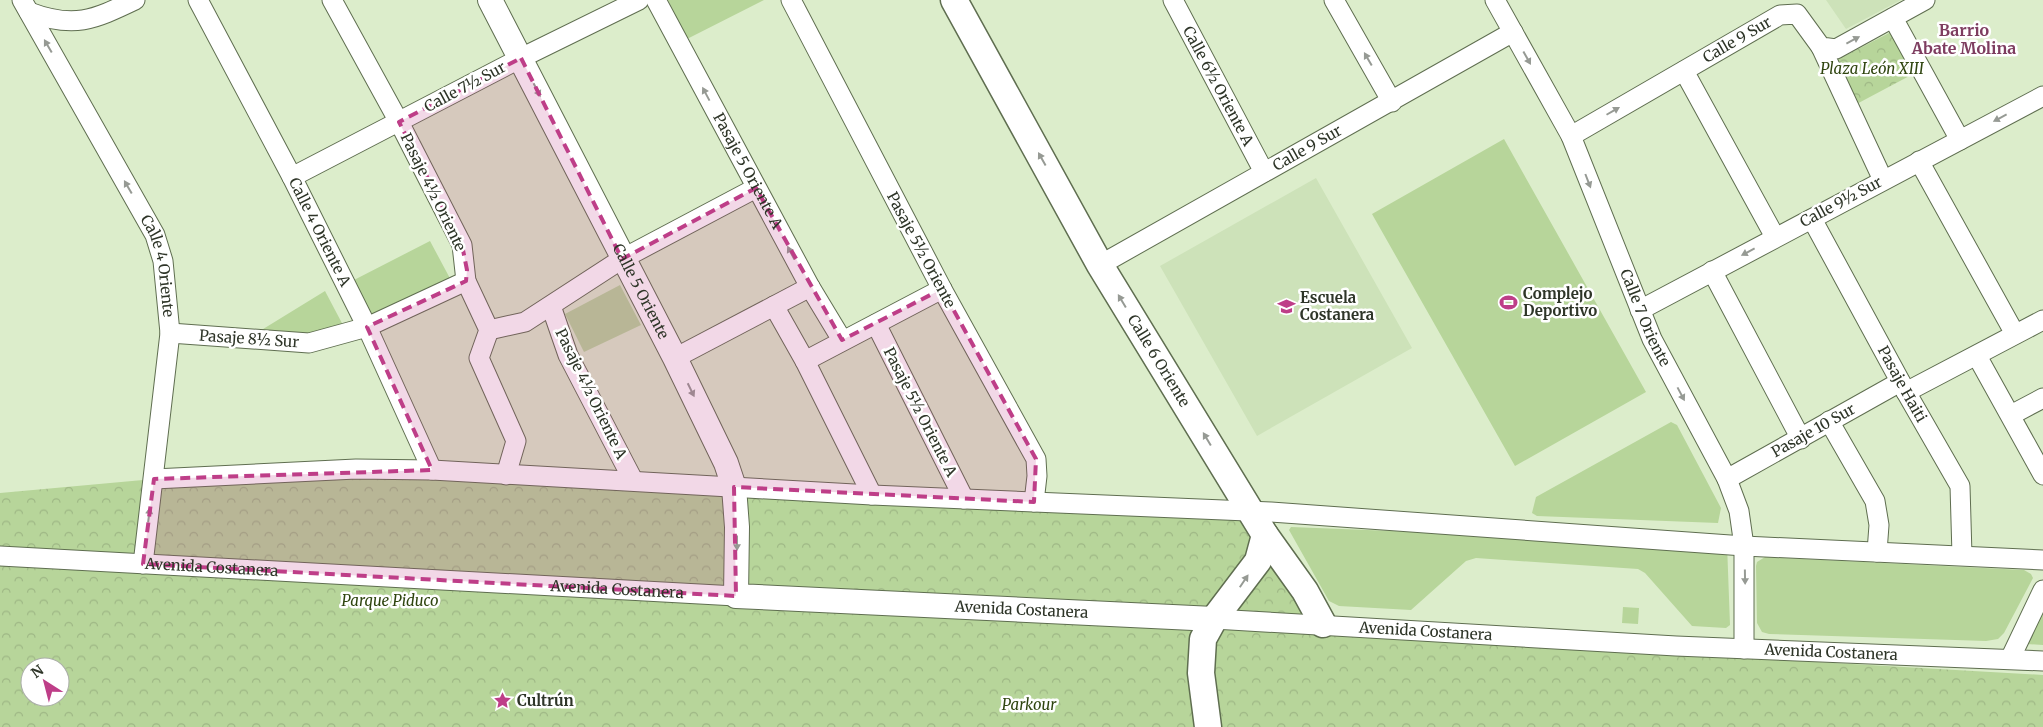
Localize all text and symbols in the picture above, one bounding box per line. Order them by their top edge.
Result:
street label: Calle 9 Sur [1699,12,1775,67]
district label: Barrio Abate Molina [1911,20,2016,58]
street label: Calle 6½ Oriente A [1179,23,1258,149]
one-way arrow [1846,35,1860,44]
one-way arrow [44,40,53,53]
one-way arrow [1523,50,1531,65]
one-way arrow [1364,52,1372,67]
street label: Calle 7½ Sur [421,57,509,116]
park label: Plaza León XIII [1820,59,1925,78]
one-way arrow [533,83,541,97]
one-way arrow [702,87,710,102]
one-way arrow [1606,107,1620,116]
street label: Pasaje 5 Oriente A [709,109,787,232]
one-way arrow [1993,114,2007,122]
street label: Calle 9 Sur [1269,120,1345,175]
street label: Pasaje 4½ Oriente [397,130,470,254]
one-way arrow [1038,152,1046,167]
street label: Calle 9½ Sur [1797,172,1885,231]
street label: Calle 4 Oriente A [285,174,355,290]
one-way arrow [1584,174,1592,189]
one-way arrow [124,181,133,194]
street label: Pasaje 5½ Oriente [883,189,960,311]
street label: Calle 4 Oriente [137,211,178,318]
street label: Calle 5 Oriente [609,240,674,342]
one-way arrow [787,246,795,260]
one-way arrow [1741,248,1755,256]
street label: Calle 7 Oriente [1616,266,1675,370]
place label: Complejo Deportivo [1523,284,1597,320]
place label: Escuela Costanera [1300,288,1375,324]
sports icon: Complejo Deportivo [1499,293,1519,313]
one-way arrow [1118,294,1127,307]
school or university icon: Escuela Costanera [1276,297,1296,317]
street label: Calle 6 Oriente [1124,311,1195,411]
street label: Pasaje 4½ Oriente A [552,325,632,463]
street label: Pasaje 8½ Sur [198,326,300,351]
street label: Pasaje Haiti [1874,342,1931,426]
street label: Pasaje 5½ Oriente A [880,344,962,480]
one-way arrow [687,383,695,397]
one-way arrow [1677,387,1685,401]
street label: Pasaje 10 Sur [1768,399,1859,461]
one-way arrow [1202,433,1212,446]
one-way arrow [146,507,154,523]
one-way arrow [733,536,741,552]
street label: Avenida Costanera [144,554,279,580]
one-way arrow [1741,570,1749,586]
one-way arrow [1239,574,1249,587]
street label: Avenida Costanera [549,576,684,602]
park label: Parque Piduco [341,591,439,610]
street label: Avenida Costanera [953,596,1089,622]
street label: Avenida Costanera [1357,617,1493,644]
street label: Avenida Costanera [1763,640,1898,664]
north arrow [20,657,70,707]
text: N [28,661,47,682]
place icon: Cultrún [493,691,513,711]
place label: Cultrún [517,691,574,710]
park label: Parkour [1002,695,1057,714]

